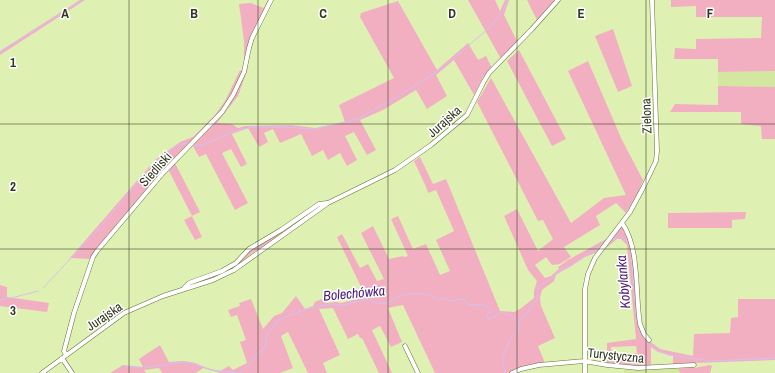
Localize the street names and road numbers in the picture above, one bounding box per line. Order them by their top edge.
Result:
street label: Zielona [637,98,656,134]
street label: Jurajska [424,102,465,141]
street label: Siedliski [135,148,175,190]
street label: Jurajska [83,298,126,335]
street label: Turystyczna [587,344,645,367]

